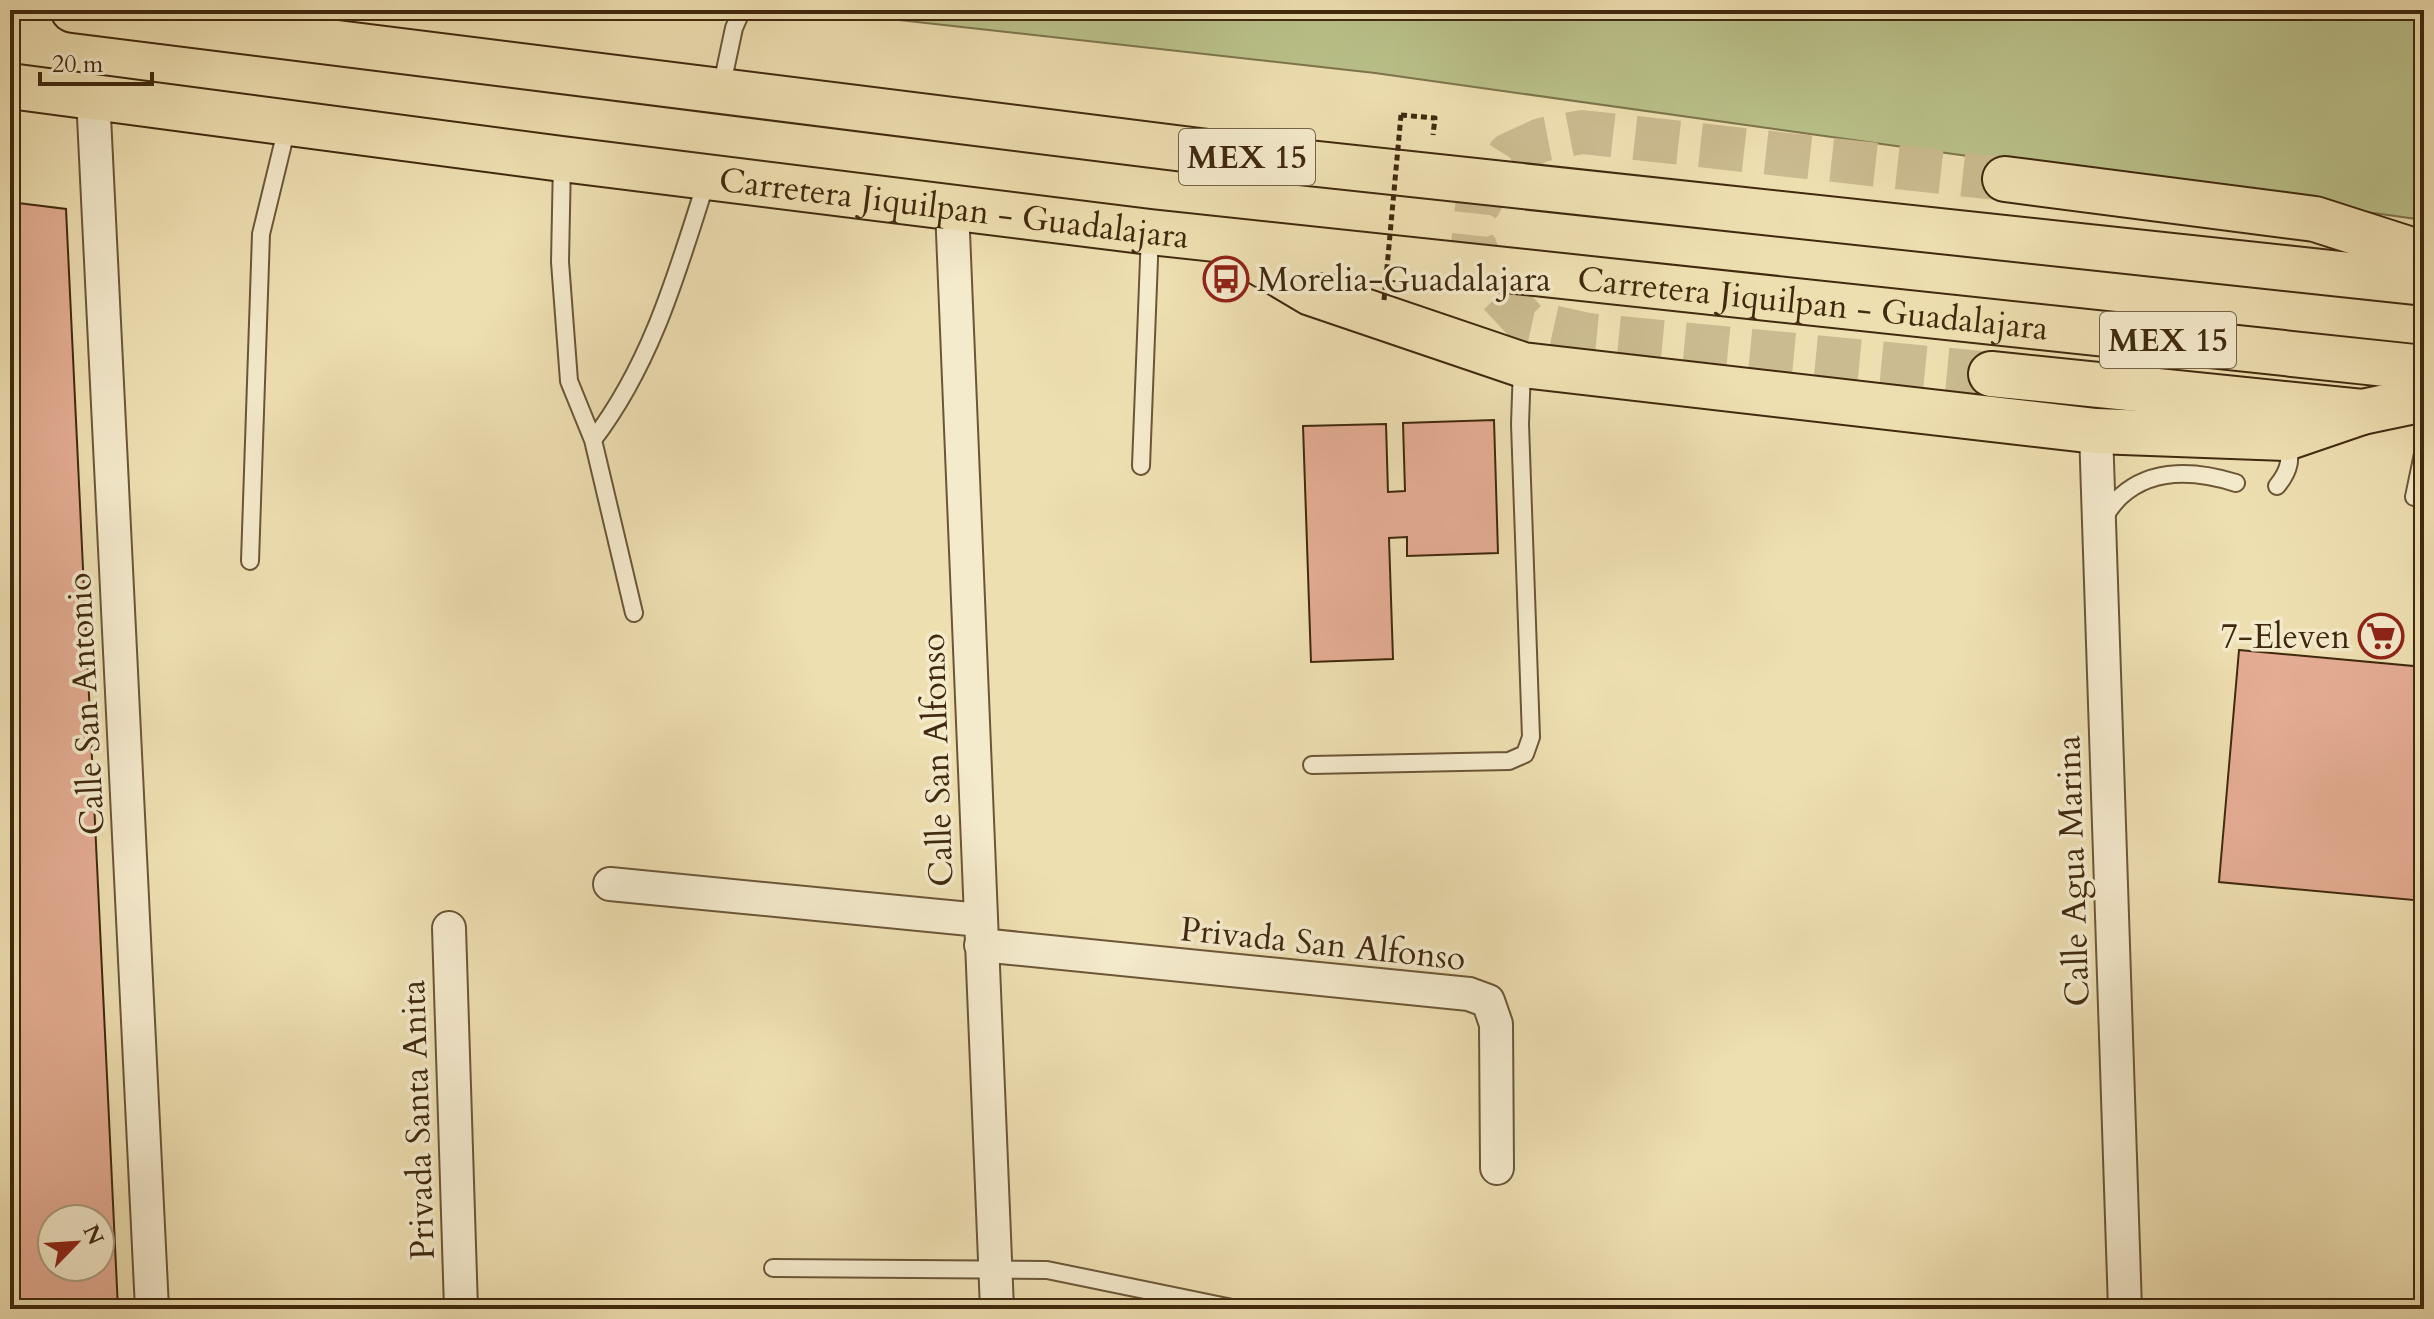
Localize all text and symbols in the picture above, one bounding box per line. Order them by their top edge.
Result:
scale bar [40,36,152,86]
text: 20 m [52,48,104,81]
road number: MEX 15 [1179,129,1315,185]
street label: Carretera Jiquilpan - Guadalajara [716,157,1192,260]
bus stop icon: Morelia-Guadalajara [1202,255,1250,303]
street label: Carretera Jiquilpan - Guadalajara [1575,256,2051,352]
place label: Morelia-Guadalajara [1257,257,1551,303]
road number: MEX 15 [2100,312,2236,368]
street label: Calle San Antonio [56,572,116,836]
supermarket icon: 7-Eleven [2357,612,2405,660]
place label: 7-Eleven [2220,614,2350,660]
street label: Calle San Alfonso [910,633,964,887]
street label: Calle Agua Marina [2045,734,2101,1007]
street label: Privada San Alfonso [1178,906,1468,982]
street label: Privada Santa Anita [390,979,446,1261]
north arrow [36,1203,116,1283]
text: N [76,1220,111,1250]

